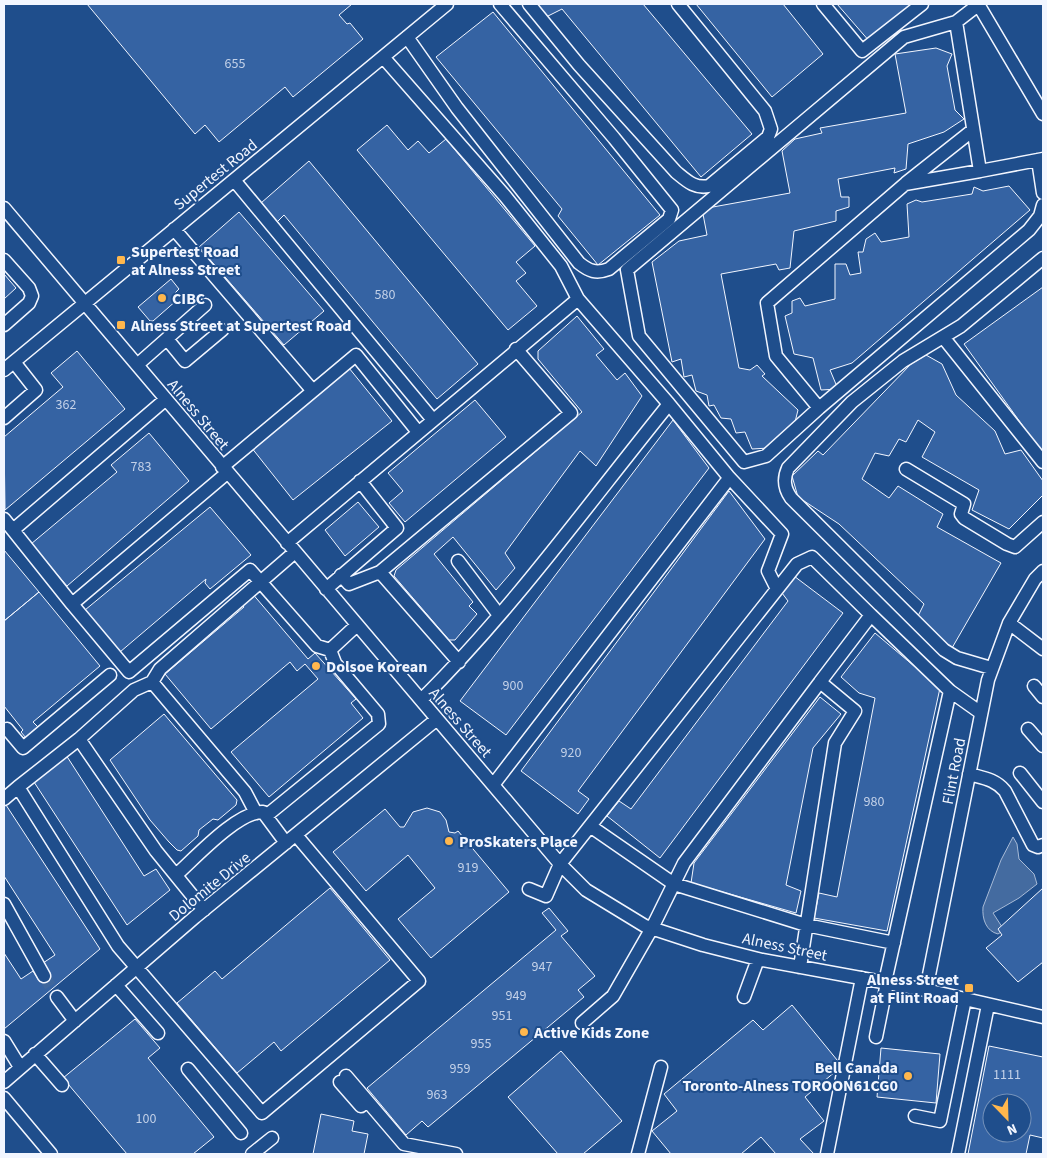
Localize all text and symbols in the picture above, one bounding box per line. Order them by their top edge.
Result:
house number: 655 [225,54,245,74]
street label: Supertest Road [169,134,262,215]
place label: Supertest Road at Alness Street [131,241,240,281]
marker: Supertest Road at Alness Street [115,254,127,266]
house number: 580 [375,285,395,305]
place label: CIBC [172,288,205,310]
marker: CIBC [156,292,168,304]
place label: Alness Street at Supertest Road [130,315,352,337]
marker: Alness Street at Supertest Road [115,319,127,331]
street label: Alness Street [162,375,235,455]
house number: 362 [56,395,76,415]
house number: 783 [131,457,151,477]
place label: Dolsoe Korean [326,656,427,678]
marker: Dolsoe Korean [310,660,322,672]
house number: 900 [503,676,523,696]
street label: Alness Street [424,683,497,763]
street label: Flint Road [937,736,971,806]
house number: 920 [561,743,581,763]
house number: 980 [864,792,884,812]
place label: ProSkaters Place [459,831,578,853]
marker: ProSkaters Place [443,835,455,847]
street label: Dolomite Drive [164,847,255,927]
house number: 919 [458,858,478,878]
street label: Alness Street [740,927,830,967]
house number: 947 [532,957,552,977]
place label: Alness Street at Flint Road [866,969,959,1009]
marker: Alness Street at Flint Road [963,982,975,994]
house number: 949 [506,986,526,1006]
house number: 951 [492,1006,512,1026]
place label: Active Kids Zone [533,1022,649,1044]
marker: Active Kids Zone [518,1026,530,1038]
house number: 955 [471,1034,491,1054]
place label: Bell Canada Toronto-Alness TOROON61CG0 [683,1057,898,1097]
house number: 959 [450,1059,470,1079]
house number: 1111 [993,1065,1021,1085]
marker: Bell Canada Toronto-Alness TOROON61CG0 [902,1070,914,1082]
house number: 963 [427,1085,447,1105]
north arrow [982,1093,1032,1143]
house number: 100 [136,1109,156,1129]
text: N [1003,1118,1020,1140]

